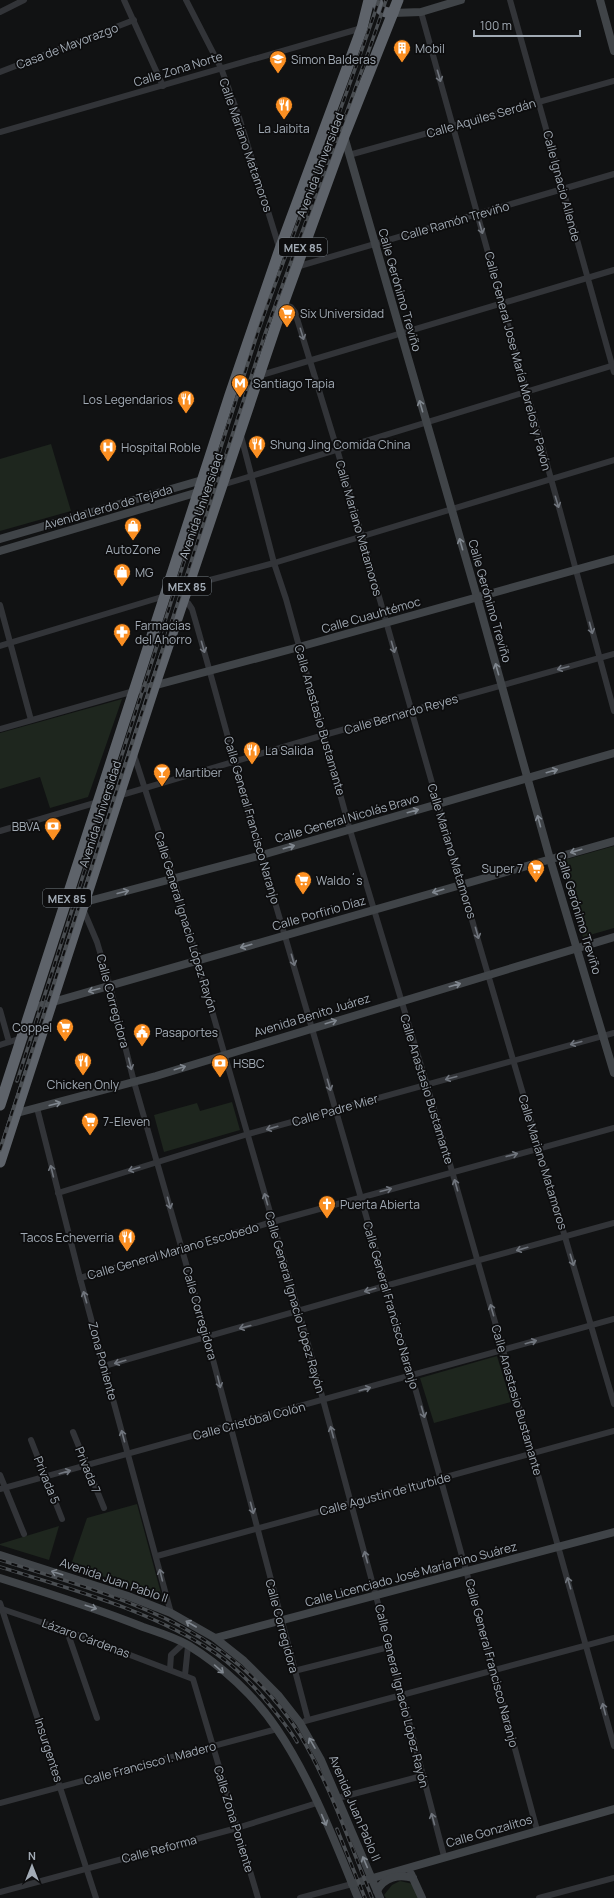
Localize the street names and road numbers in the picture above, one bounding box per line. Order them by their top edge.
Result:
street label: Casa de Mayorazgo [14,19,120,73]
street label: Calle Zona Norte [131,47,225,91]
street label: Calle Mariano Matamoros [215,76,277,214]
street label: Calle Aquiles Serdán [424,94,538,142]
street label: Avenida Universidad [292,110,348,220]
street label: Calle Ignacio Allende [539,129,585,243]
street label: Calle Ramón Treviño [399,197,511,245]
street label: Calle Gerónimo Treviño [374,226,426,354]
road number: MEX 85 [279,238,327,256]
street label: Calle General Jose María Morelos y Pavón [481,250,555,472]
street label: Avenida Universidad [175,451,227,561]
street label: Calle Mariano Matamoros [331,458,387,598]
street label: Avenida Lerdo de Tejada [42,480,174,534]
street label: Calle Gerónimo Treviño [464,537,516,665]
road number: MEX 85 [163,577,211,595]
street label: Calle Cuauhtémoc [319,593,423,637]
street label: Calle Anastasio Bustamante [290,643,350,797]
street label: Calle Bernardo Reyes [342,690,460,738]
street label: Calle General Francisco Naranjo [220,734,284,906]
street label: Avenida Universidad [75,758,125,870]
street label: Calle Mariano Matamoros [423,781,481,921]
street label: Calle General Nicolás Bravo [273,789,421,847]
street label: Calle General Ignacio López Rayón [150,829,222,1015]
street label: Calle Gerónimo Treviño [552,850,606,976]
road number: MEX 85 [43,889,91,907]
street label: Calle Porfirio Díaz [270,892,368,934]
street label: Calle Corregidora [92,952,134,1050]
street label: Avenida Benito Juárez [252,989,372,1041]
street label: Calle Anastasio Bustamante [396,1012,458,1166]
street label: Calle Padre Mier [290,1089,381,1130]
street label: Calle Mariano Matamoros [514,1092,572,1232]
street label: Calle General Ignacio López Rayón [261,1209,329,1395]
street label: Calle General Mariano Escobedo [85,1218,261,1284]
street label: Calle General Francisco Naranjo [359,1219,423,1391]
street label: Calle Corregidora [179,1264,221,1362]
street label: Zona Poniente [84,1320,122,1402]
street label: Calle Anastasio Bustamante [487,1323,547,1477]
street label: Calle Cristóbal Colón [191,1398,307,1444]
street label: Privada 7 [71,1444,105,1496]
street label: Privada 5 [30,1454,64,1506]
street label: Calle Agustín de Iturbide [318,1468,452,1520]
street label: Calle Licenciado José María Pino Suárez [303,1537,519,1611]
street label: Avenida Juan Pablo II [58,1553,170,1607]
street label: Calle Corregidora [261,1577,303,1675]
street label: Calle General Francisco Naranjo [461,1577,523,1749]
street label: Calle General Ignacio López Rayón [371,1603,433,1789]
street label: Lázaro Cárdenas [40,1614,132,1662]
street label: Insurgentes [31,1716,67,1784]
street label: Calle Francisco I. Madero [82,1737,218,1789]
street label: Avenida Juan Pablo II [325,1752,385,1864]
street label: Calle Zona Poniente [210,1764,258,1874]
street label: Calle Gonzalitos [444,1811,534,1851]
street label: Calle Reforma [120,1831,198,1867]

